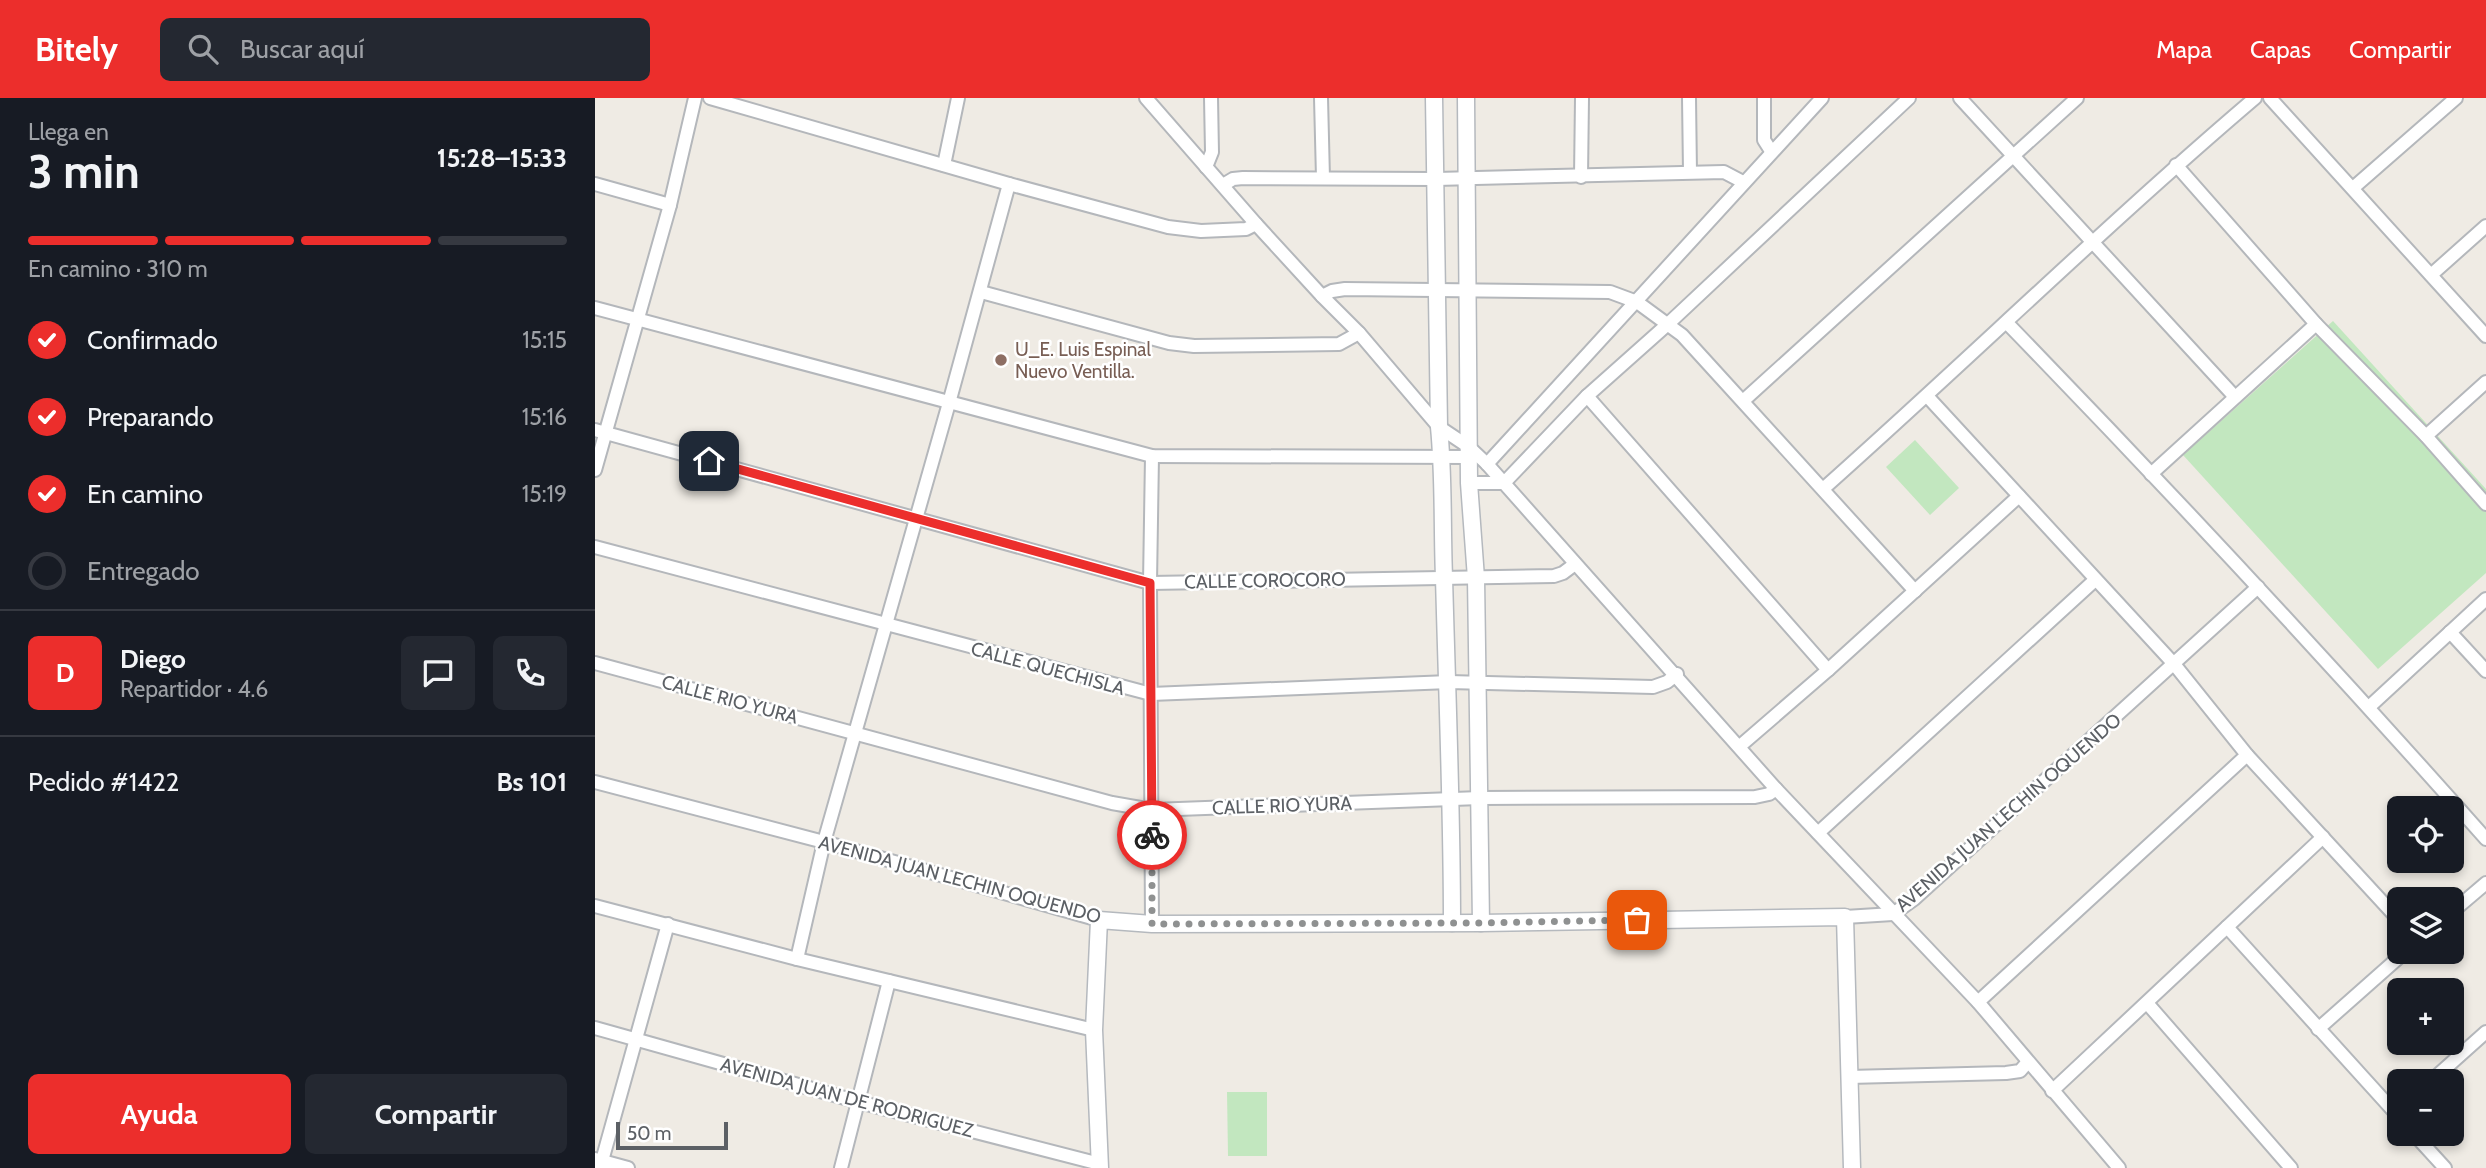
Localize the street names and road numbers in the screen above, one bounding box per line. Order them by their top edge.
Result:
street label: CALLE COROCORO [1184,568,1346,593]
street label: CALLE QUECHISLA [968,637,1128,700]
street label: CALLE RIO YURA [659,670,801,729]
street label: AVENIDA JUAN LECHIN OQUENDO [1891,708,2126,917]
street label: CALLE RIO YURA [1212,792,1353,819]
street label: AVENIDA JUAN LECHIN OQUENDO [816,831,1103,928]
street label: AVENIDA JUAN DE RODRIGUEZ [718,1053,976,1142]

